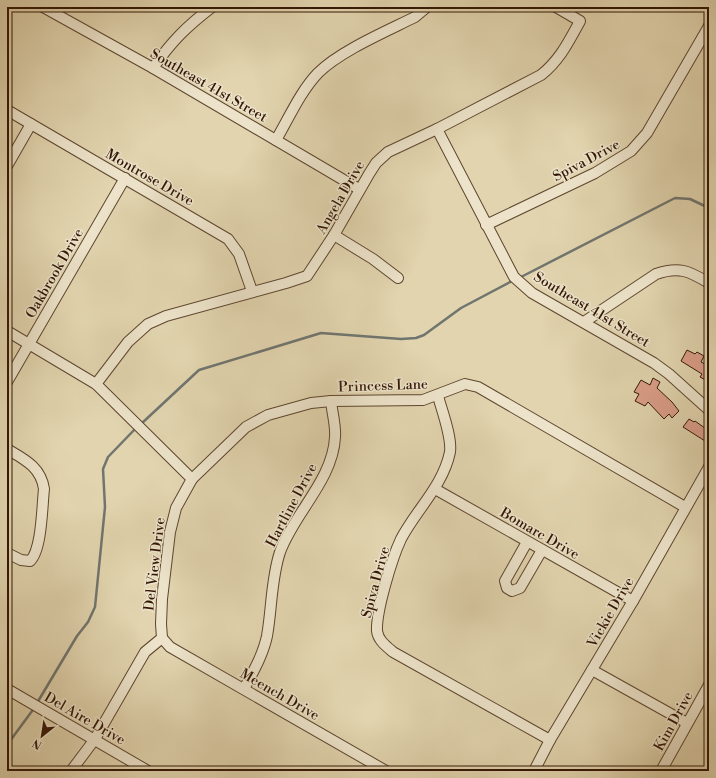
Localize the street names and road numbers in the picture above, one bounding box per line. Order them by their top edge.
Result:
street label: Southeast 41st Street [147,45,270,127]
street label: Spiva Drive [550,136,623,186]
street label: Montrose Drive [102,145,197,210]
street label: Angela Drive [312,158,369,238]
street label: Oakbrook Drive [22,225,88,322]
street label: Southeast 41st Street [530,268,653,352]
street label: Princess Lane [338,375,428,397]
street label: Hartline Drive [262,460,322,551]
street label: Bomarc Drive [496,503,582,564]
street label: Del View Drive [140,516,170,612]
street label: Spiva Drive [358,545,394,620]
street label: Vickie Drive [583,574,638,652]
street label: Meench Drive [237,665,322,725]
street label: Del Aire Drive [41,688,128,749]
street label: Kim Drive [650,688,698,755]

